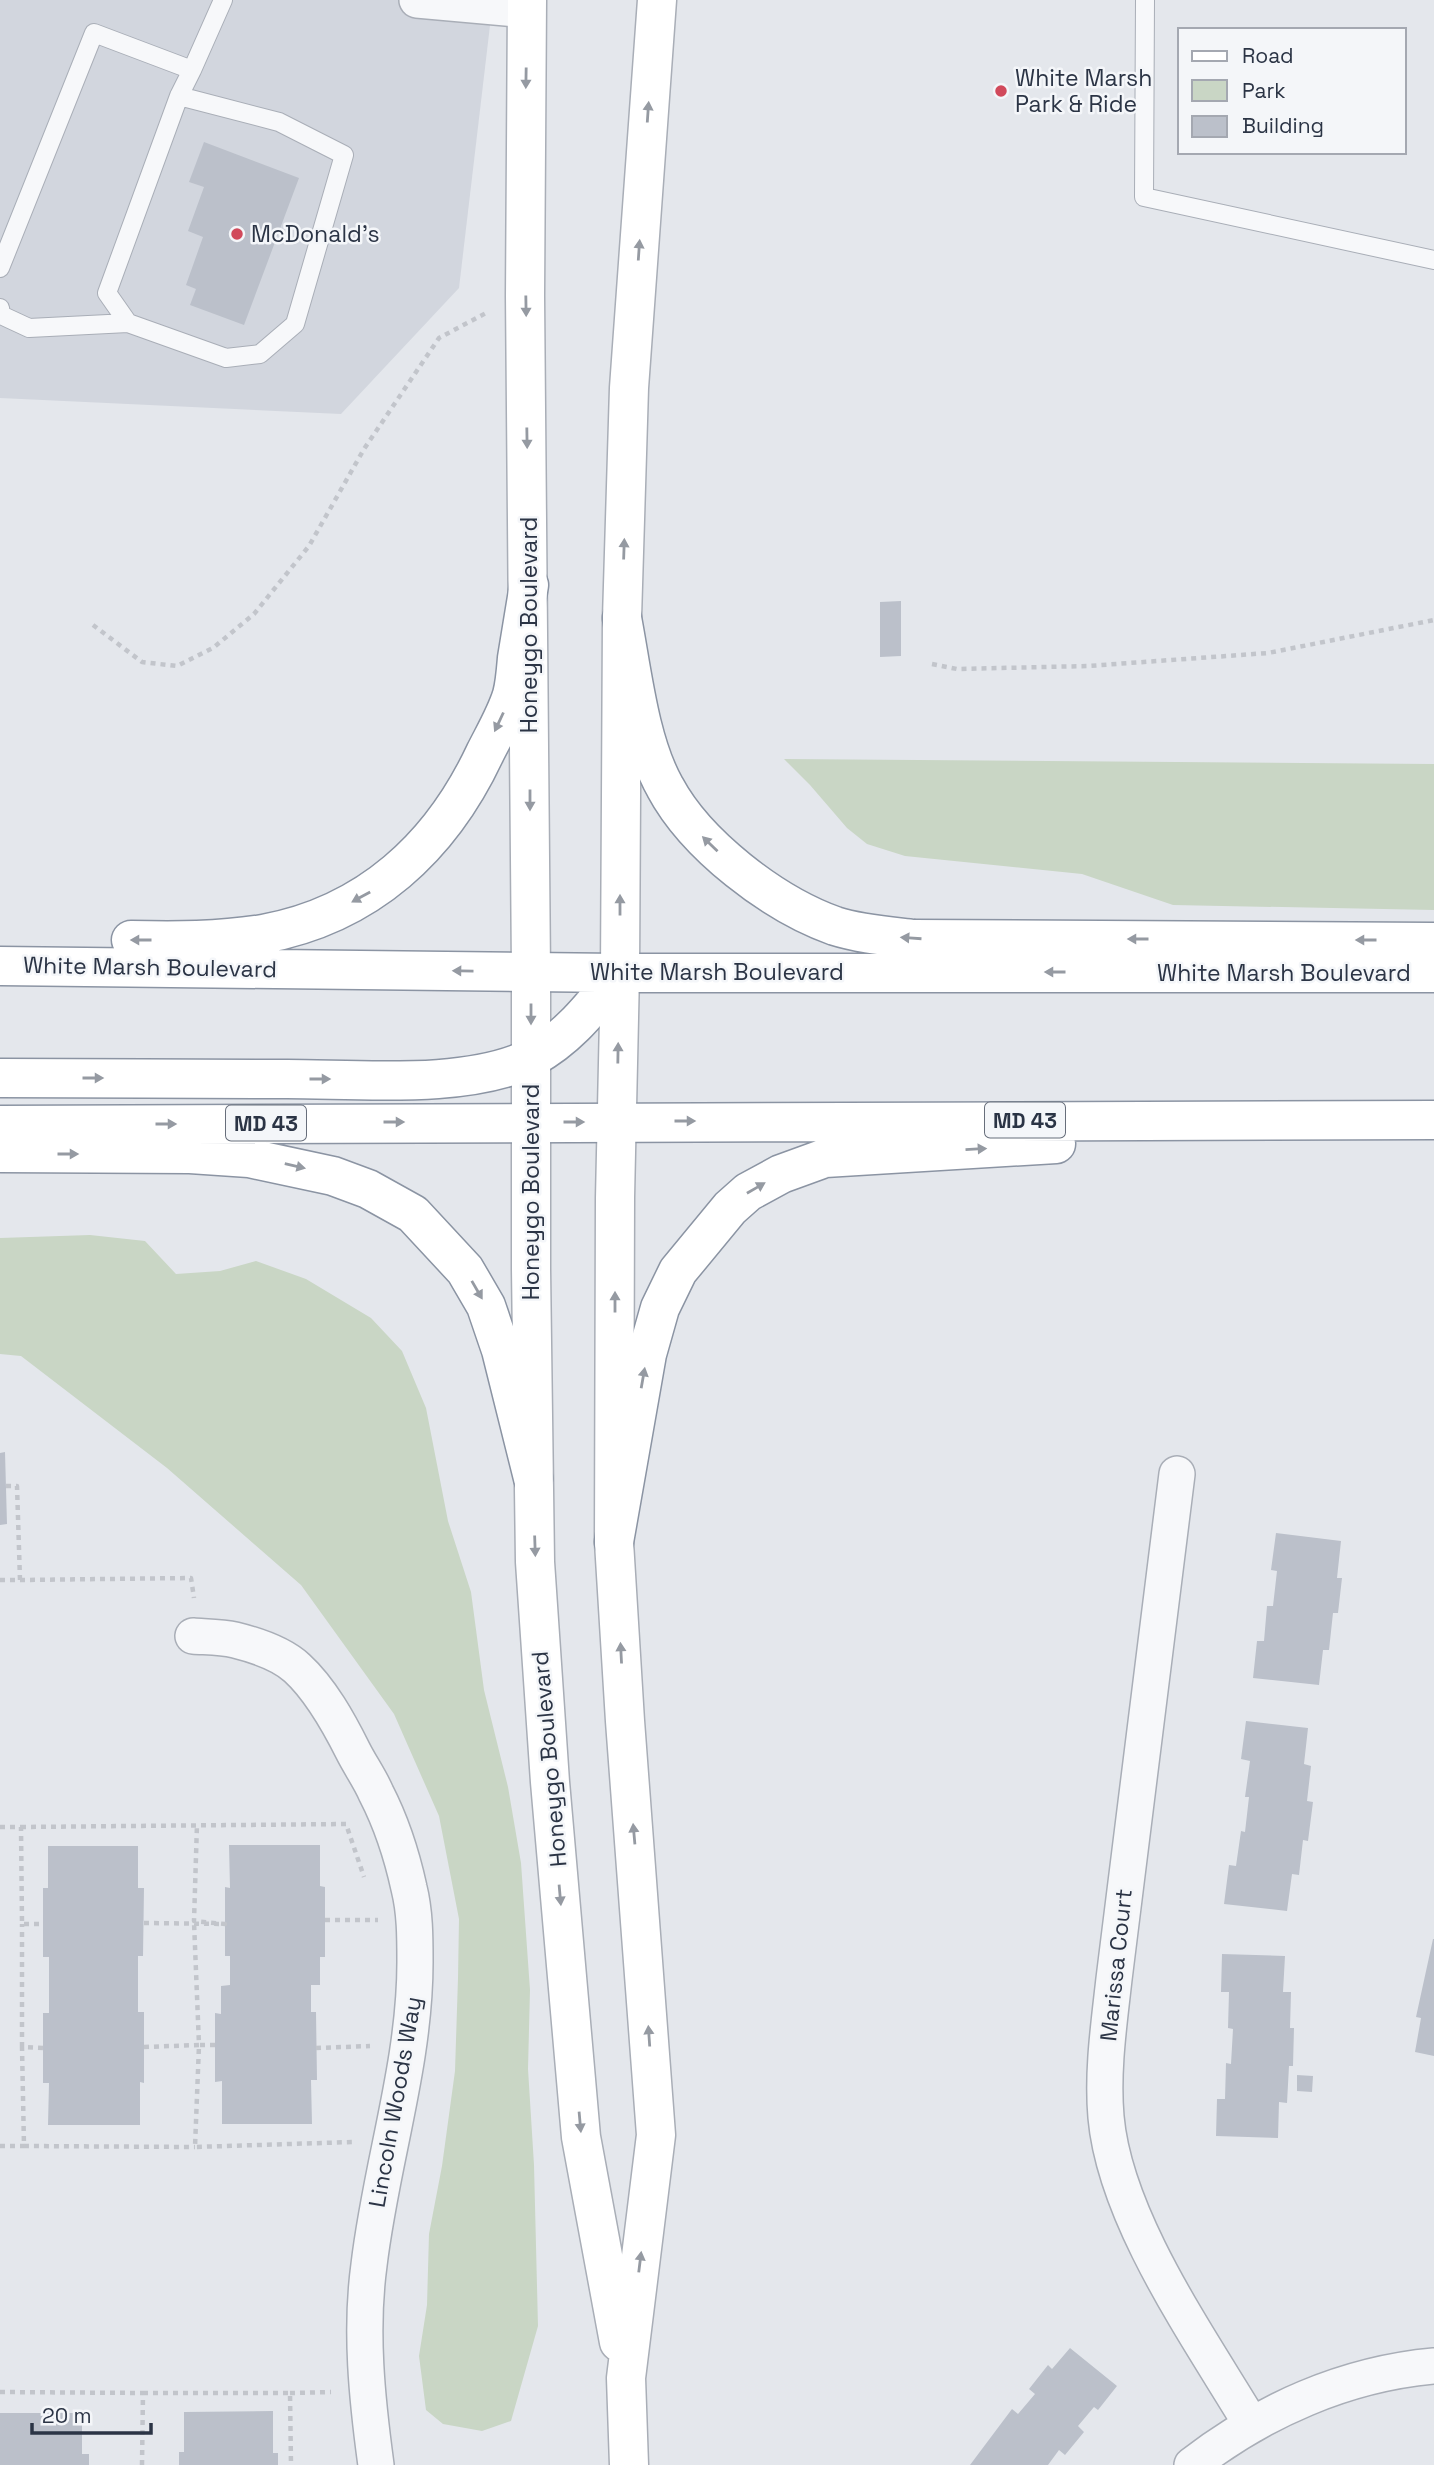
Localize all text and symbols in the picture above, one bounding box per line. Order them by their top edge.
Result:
legend [1178,28,1406,154]
text: Road [1242,42,1294,69]
place label: White Marsh Park & Ride [1015,63,1152,119]
one-way arrow [520,67,532,89]
text: Park [1242,77,1286,104]
marker: White Marsh Park & Ride [993,83,1009,99]
one-way arrow [643,101,654,123]
text: Building [1242,112,1324,139]
place label: McDonald's [251,219,380,249]
marker: McDonald's [229,226,245,242]
one-way arrow [633,238,644,260]
one-way arrow [520,295,531,317]
one-way arrow [521,427,533,449]
street label: Honeygo Boulevard [514,517,544,733]
one-way arrow [618,538,630,560]
one-way arrow [493,712,504,733]
one-way arrow [524,789,536,811]
one-way arrow [702,836,719,852]
one-way arrow [351,891,370,903]
one-way arrow [614,893,626,915]
one-way arrow [900,932,922,943]
one-way arrow [1127,933,1149,945]
one-way arrow [1355,934,1377,946]
one-way arrow [129,935,151,946]
street label: White Marsh Boulevard [23,950,277,984]
street label: White Marsh Boulevard [590,957,844,987]
street label: White Marsh Boulevard [1157,958,1411,988]
one-way arrow [452,965,474,976]
one-way arrow [1044,966,1066,978]
one-way arrow [525,1004,537,1026]
one-way arrow [612,1042,624,1064]
one-way arrow [82,1072,104,1084]
one-way arrow [309,1073,331,1085]
street label: Honeygo Boulevard [516,1084,546,1300]
road number: MD 43 [985,1102,1065,1138]
road number: MD 43 [226,1106,306,1140]
one-way arrow [674,1115,696,1127]
one-way arrow [383,1116,405,1128]
one-way arrow [563,1116,585,1128]
one-way arrow [155,1118,177,1130]
one-way arrow [966,1143,988,1154]
one-way arrow [57,1148,79,1160]
one-way arrow [284,1161,306,1172]
one-way arrow [746,1182,765,1195]
one-way arrow [471,1280,483,1299]
one-way arrow [609,1291,620,1313]
one-way arrow [638,1367,649,1389]
one-way arrow [529,1535,540,1557]
one-way arrow [615,1642,626,1664]
street label: Honeygo Boulevard [525,1650,573,1868]
one-way arrow [628,1823,639,1845]
one-way arrow [555,1884,566,1906]
street label: Marissa Court [1093,1887,1139,2043]
street label: Lincoln Woods Way [362,1994,428,2210]
one-way arrow [643,2025,654,2047]
one-way arrow [574,2111,585,2133]
one-way arrow [635,2251,646,2273]
scale bar [32,2392,150,2436]
text: 20 m [42,2402,92,2429]

